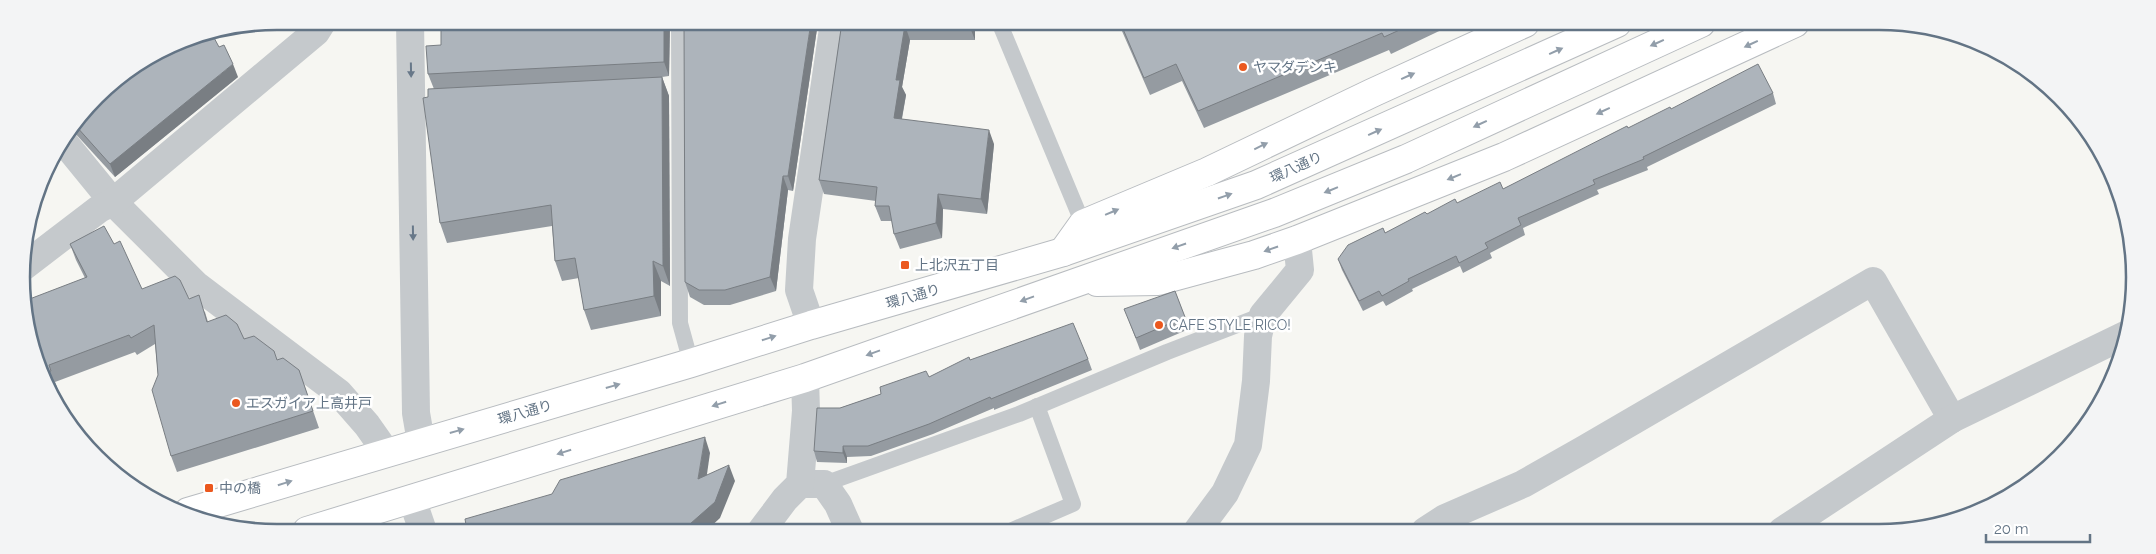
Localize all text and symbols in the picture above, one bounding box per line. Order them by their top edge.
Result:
one-way arrow [1650,40,1664,48]
one-way arrow [1744,40,1758,48]
one-way arrow [1548,47,1563,56]
place label: ヤマダデンキ [1253,59,1337,75]
marker: ヤマダデンキ [1237,61,1249,73]
one-way arrow [407,62,415,78]
one-way arrow [1401,72,1415,80]
one-way arrow [1596,108,1610,116]
one-way arrow [1473,120,1487,128]
one-way arrow [1368,128,1382,136]
one-way arrow [1254,142,1268,150]
street label: 環八通り [1267,148,1325,186]
one-way arrow [1447,174,1462,181]
one-way arrow [1324,186,1339,194]
one-way arrow [1218,192,1233,200]
one-way arrow [1105,207,1119,215]
one-way arrow [409,225,417,241]
one-way arrow [1171,242,1186,250]
one-way arrow [1263,246,1278,254]
place label: 上北沢五丁目 [915,257,999,273]
marker: 上北沢五丁目 [899,259,911,271]
street label: 環八通り [884,281,942,311]
one-way arrow [1019,296,1034,303]
place label: CAFE STYLE RICO! [1169,317,1291,333]
marker: CAFE STYLE RICO! [1153,319,1165,331]
one-way arrow [761,334,776,342]
one-way arrow [866,350,881,358]
one-way arrow [606,381,621,389]
place label: エスガイア上高井戸 [246,395,372,411]
marker: エスガイア上高井戸 [230,397,242,409]
street label: 環八通り [496,397,554,427]
one-way arrow [711,401,726,409]
one-way arrow [450,427,465,435]
one-way arrow [556,449,571,456]
one-way arrow [277,478,292,486]
place label: 中の橋 [219,480,261,496]
marker: 中の橋 [203,482,215,494]
scale bar [1986,512,2090,544]
text: 20 m [1994,520,2029,538]

